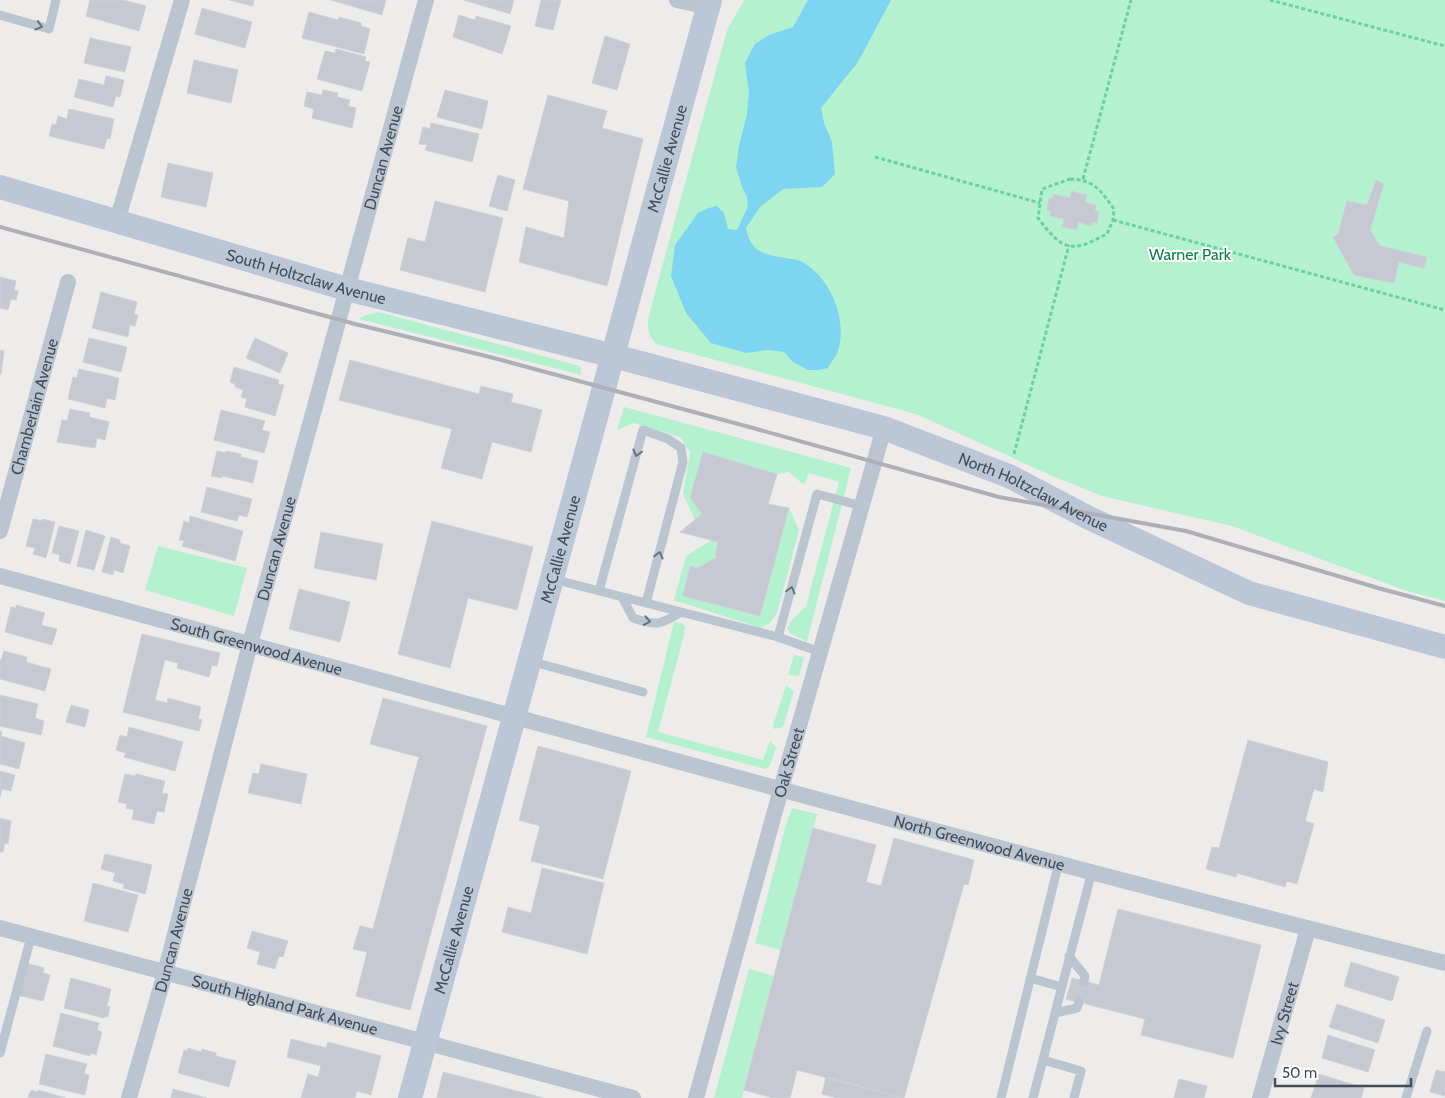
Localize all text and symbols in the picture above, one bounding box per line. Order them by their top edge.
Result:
one-way arrow [34,21,42,31]
street label: McCallie Avenue [643,102,691,214]
street label: Duncan Avenue [360,104,406,212]
street label: South Holtzclaw Avenue [224,245,388,308]
park label: Warner Park [1149,245,1232,264]
street label: Chamberlain Avenue [6,336,62,477]
street label: North Holtzclaw Avenue [956,448,1111,535]
one-way arrow [632,449,642,457]
street label: McCallie Avenue [536,493,584,605]
street label: Duncan Avenue [253,494,299,603]
one-way arrow [653,552,663,560]
one-way arrow [785,586,796,595]
street label: South Greenwood Avenue [168,614,345,679]
one-way arrow [642,616,651,626]
street label: Oak Street [770,725,808,800]
street label: North Greenwood Avenue [892,811,1067,874]
street label: McCallie Avenue [429,884,477,996]
street label: Duncan Avenue [150,886,196,995]
street label: South Highland Park Avenue [190,970,380,1039]
street label: Ivy Street [1266,979,1302,1047]
scale bar [1275,1056,1411,1088]
text: 50 m [1282,1064,1317,1082]

